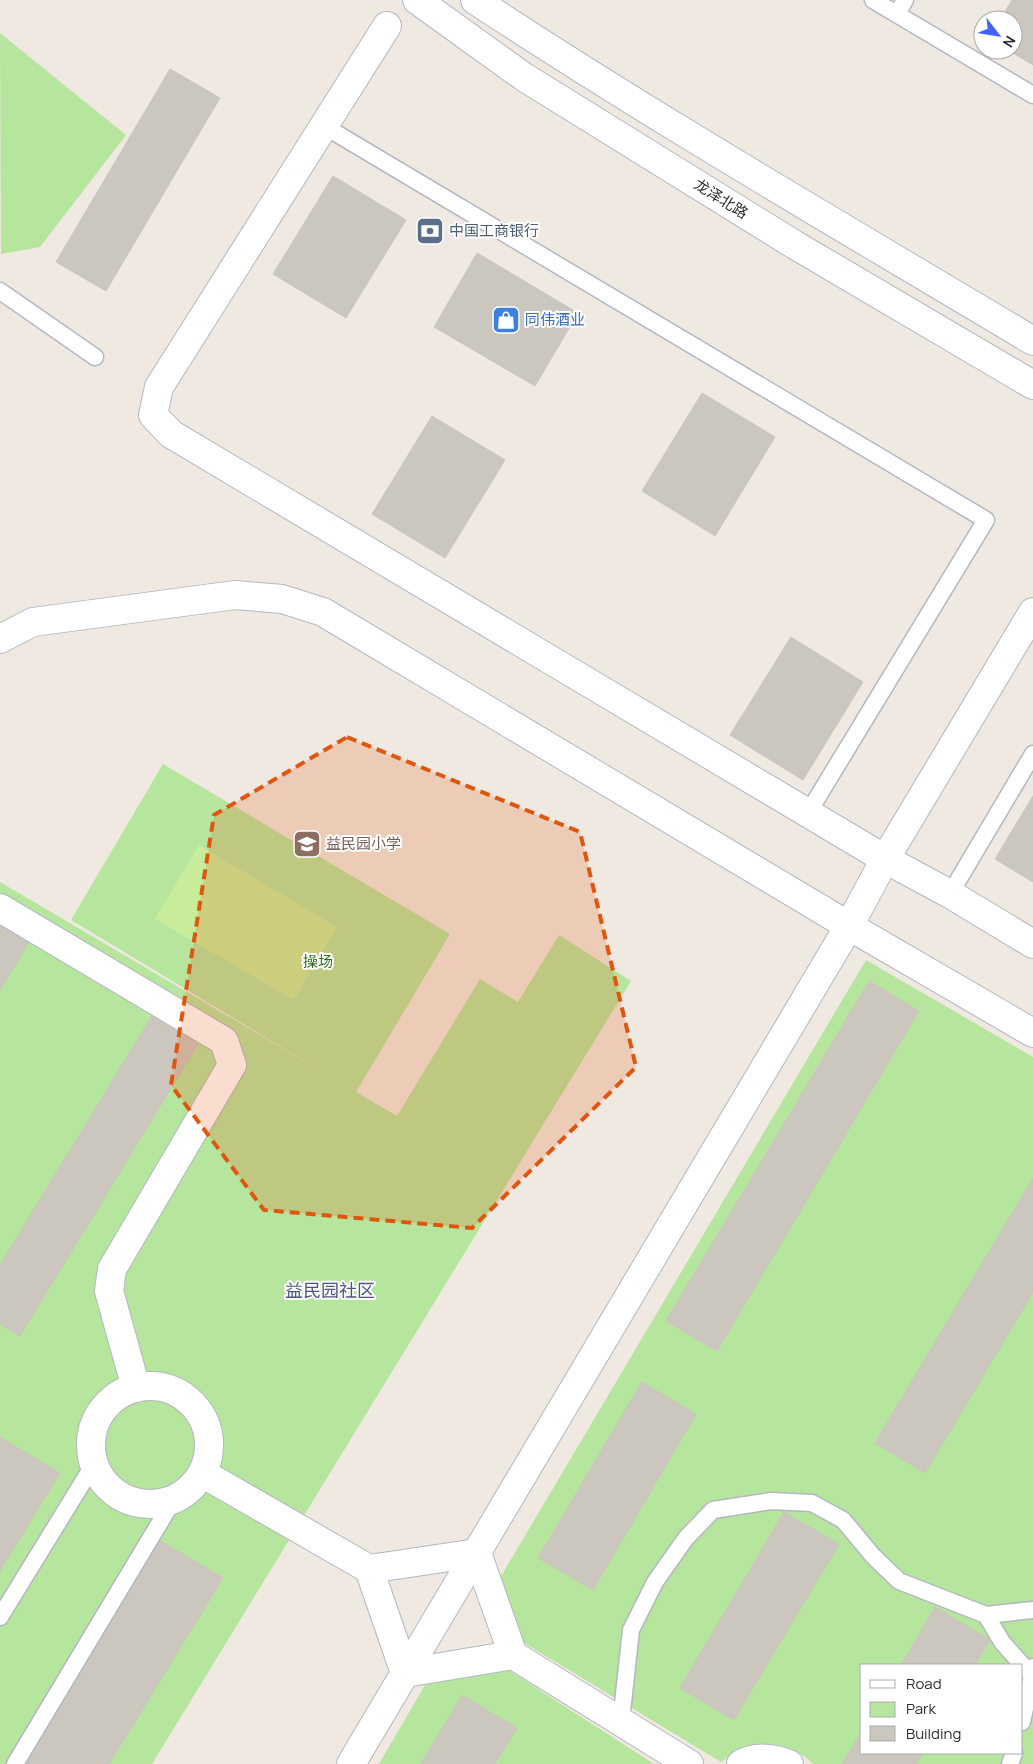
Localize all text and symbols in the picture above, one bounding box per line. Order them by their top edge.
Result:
north arrow [973,10,1023,60]
text: N [999,33,1020,51]
street label: 龙泽北路 [690,174,752,223]
bank icon: 中国工商银行 [415,216,445,246]
place label: 中国工商银行 [449,220,539,241]
shop icon: 同伟酒业 [491,305,521,335]
place label: 同伟酒业 [525,309,585,330]
school or university icon: 益民园小学 [292,829,322,859]
place label: 益民园小学 [326,833,401,854]
park label: 操场 [303,951,333,972]
district label: 益民园社区 [285,1278,375,1302]
legend [860,1664,1023,1754]
text: Road [906,1673,942,1694]
text: Park [906,1698,936,1719]
text: Building [906,1723,961,1744]

